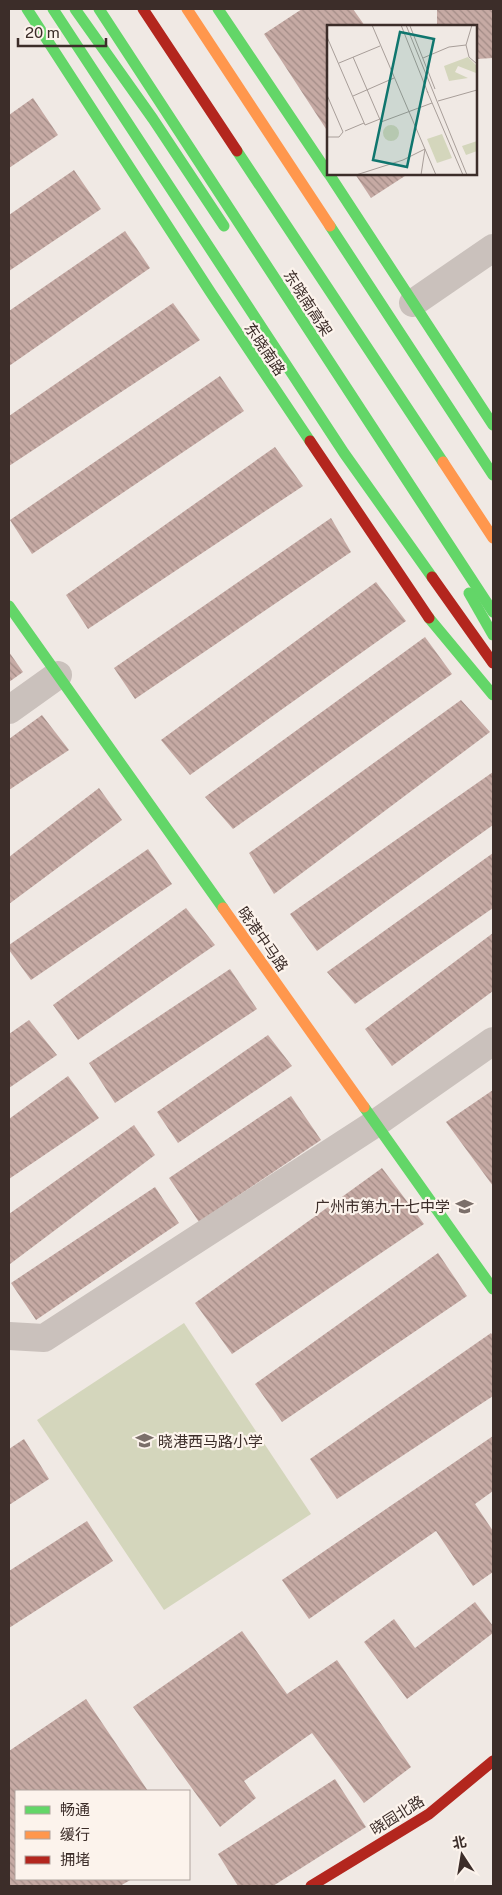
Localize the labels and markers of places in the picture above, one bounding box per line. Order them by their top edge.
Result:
school or university icon: 广州市第九十七中学 [454,1196,474,1216]
place label: 广州市第九十七中学 [315,1198,450,1215]
school or university icon: 晓港西马路小学 [134,1431,154,1451]
place label: 晓港西马路小学 [158,1433,263,1450]

